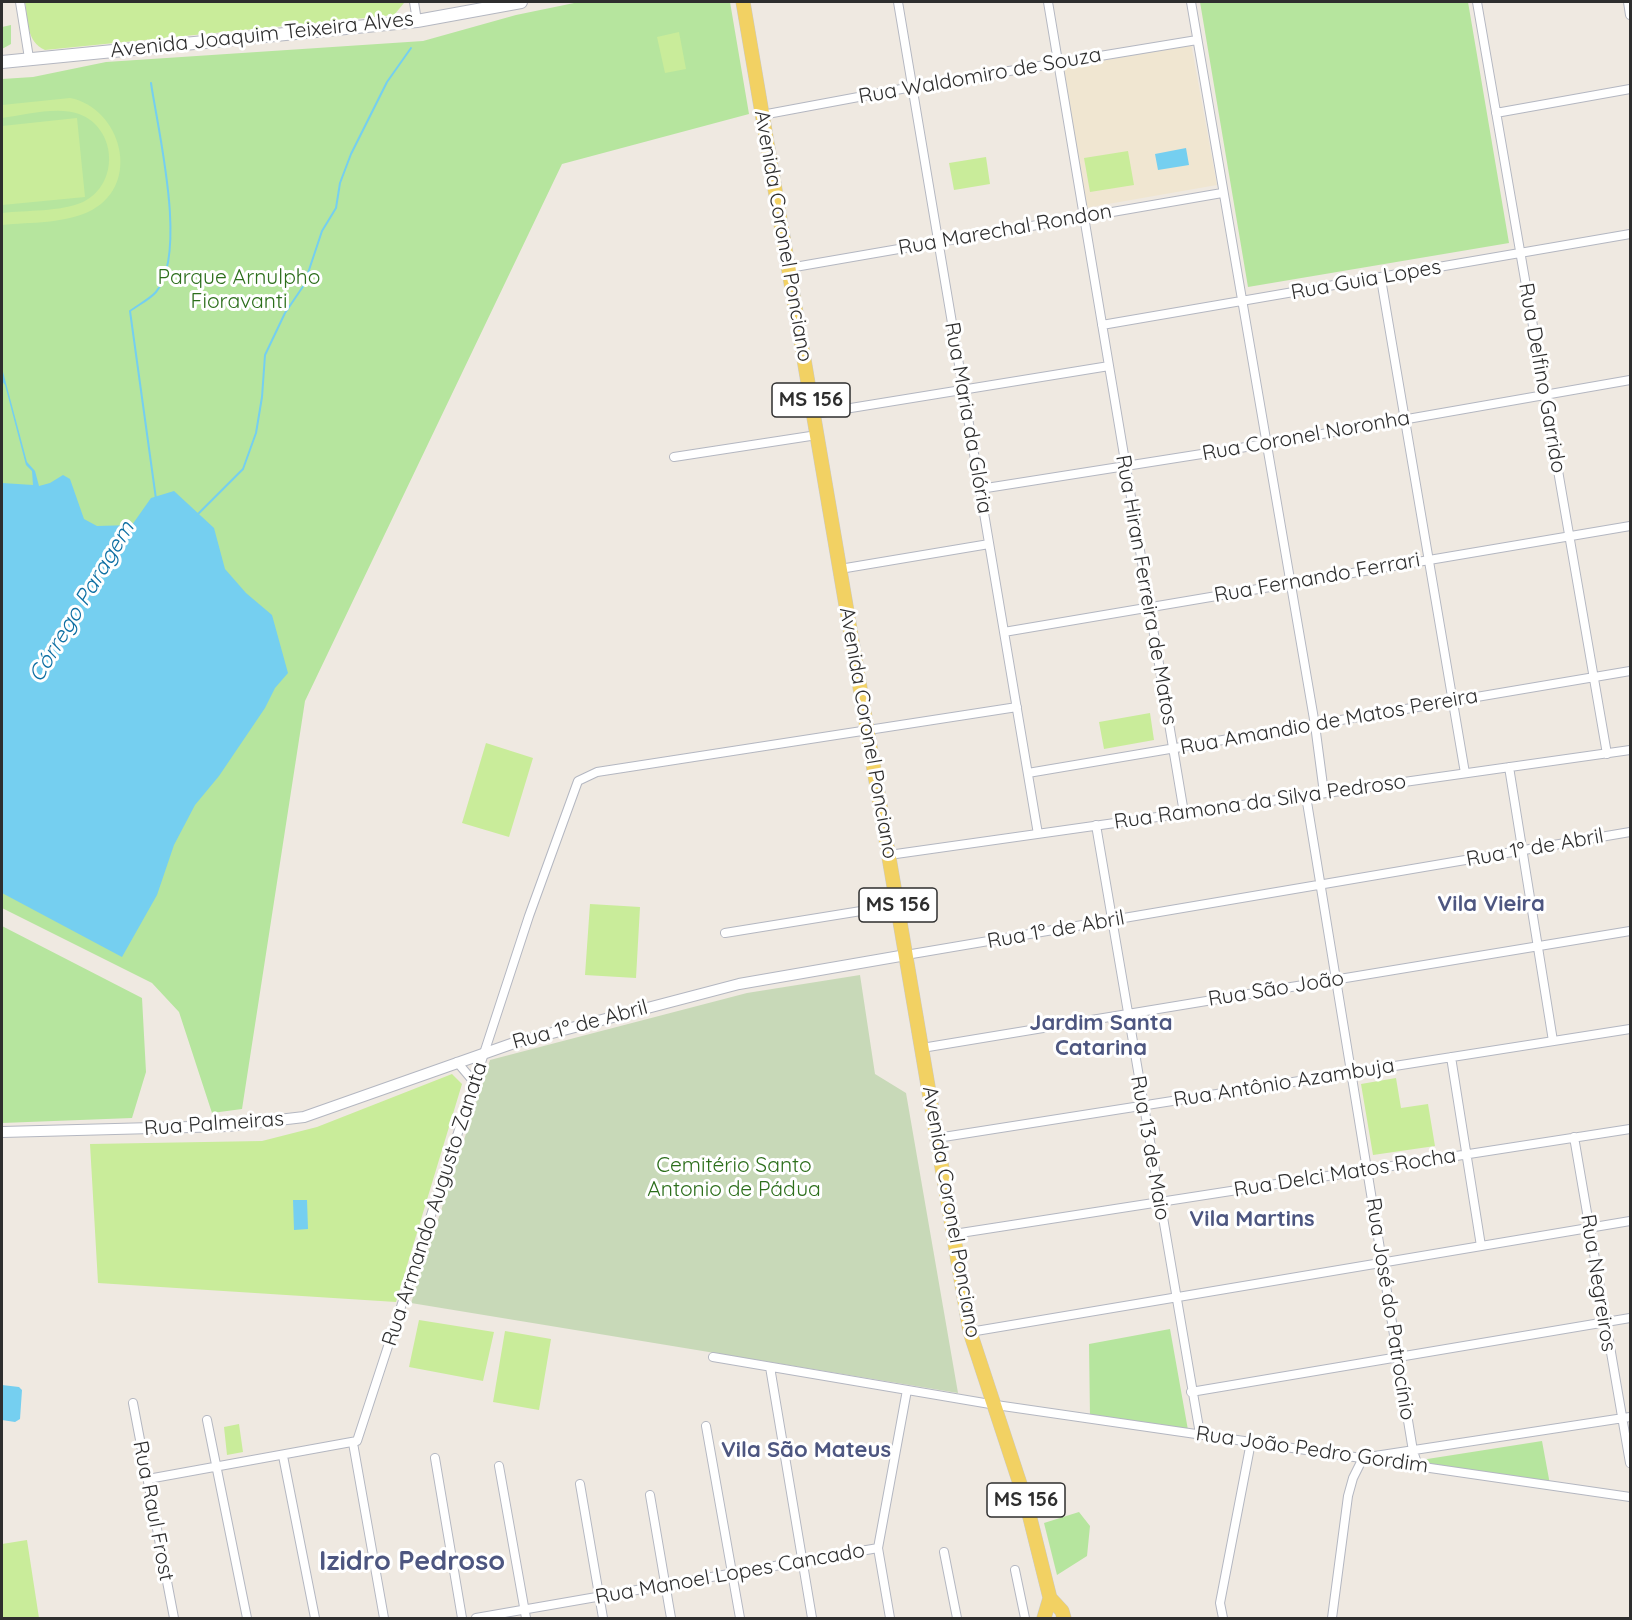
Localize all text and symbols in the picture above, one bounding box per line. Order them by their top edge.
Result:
street label: Avenida Joaquim Teixeira Alves [109,7,415,63]
street label: Rua Waldomiro de Souza [857,42,1103,110]
street label: Avenida Coronel Ponciano [748,108,818,364]
street label: Rua Marechal Rondon [896,199,1114,261]
street label: Rua Guia Lopes [1289,254,1443,306]
park label: Parque Arnulpho Fioravanti [158,265,320,315]
street label: Rua Delfino Garrido [1513,281,1571,475]
street label: Rua Maria da Glória [939,320,997,516]
road number: MS 156 [772,383,850,417]
street label: Rua Coronel Noronha [1200,405,1412,467]
street label: Rua Hiran Ferreira de Matos [1110,453,1182,727]
water label: Córrego Paragem [24,517,140,687]
street label: Rua Fernando Ferrari [1212,547,1422,609]
street label: Avenida Coronel Ponciano [833,605,903,861]
street label: Rua Amandio de Matos Pereira [1178,683,1480,761]
street label: Rua Ramona da Silva Pedroso [1112,769,1408,835]
street label: Rua 1º de Abril [1464,824,1606,872]
road number: MS 156 [859,888,937,922]
district label: Vila Vieira [1437,891,1545,917]
street label: Rua 1º de Abril [985,906,1127,954]
street label: Rua São João [1206,966,1346,1012]
street label: Rua 1º de Abril [510,995,650,1055]
district label: Jardim Santa Catarina [1029,1010,1173,1062]
street label: Rua Antônio Azambuja [1172,1053,1396,1113]
street label: Rua Armando Augusto Zanata [377,1059,493,1349]
street label: Rua 13 de Maio [1125,1074,1175,1222]
street label: Avenida Coronel Ponciano [916,1084,986,1340]
street label: Rua Palmeiras [143,1107,285,1141]
street label: Rua Delci Matos Rocha [1232,1143,1458,1203]
park label: Cemitério Santo Antonio de Pádua [647,1153,821,1203]
street label: Rua José do Patrocínio [1360,1196,1420,1422]
district label: Vila Martins [1189,1206,1315,1232]
street label: Rua Negreiros [1575,1213,1621,1353]
street label: Rua João Pedro Gordim [1194,1421,1430,1479]
district label: Vila São Mateus [721,1437,891,1463]
street label: Rua Raul Frost [127,1439,179,1583]
road number: MS 156 [987,1483,1065,1517]
street label: Rua Manoel Lopes Cancado [593,1538,867,1610]
district label: Izidro Pedroso [319,1546,505,1578]

